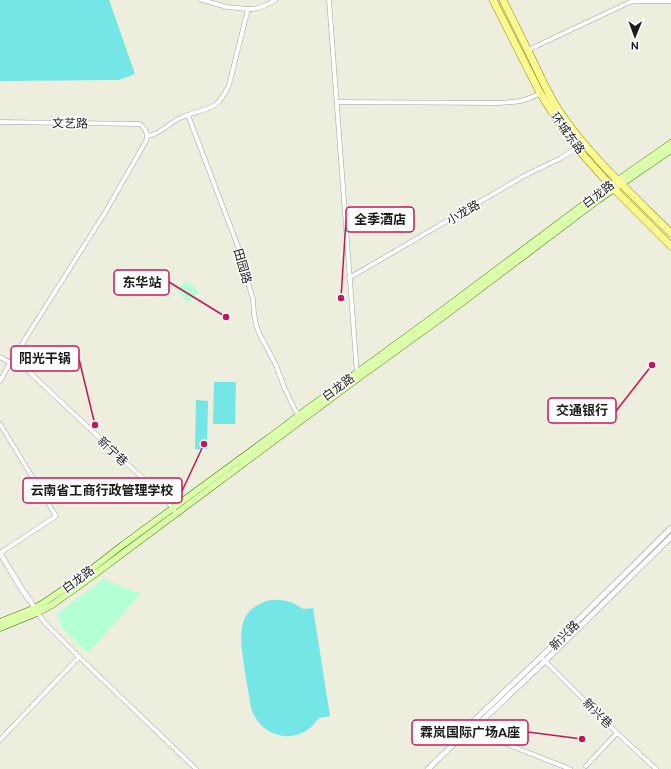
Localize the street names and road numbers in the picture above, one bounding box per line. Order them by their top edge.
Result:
street label: 环城东路 [549,110,587,156]
street label: 文艺路 [52,116,88,130]
street label: 白龙路 [580,178,616,210]
street label: 小龙路 [444,197,482,227]
street label: 田园路 [232,247,254,285]
street label: 白龙路 [320,371,356,403]
street label: 新宁巷 [95,434,131,468]
street label: 白龙路 [60,563,96,595]
street label: 新兴路 [547,618,581,652]
street label: 新兴巷 [581,696,615,730]

